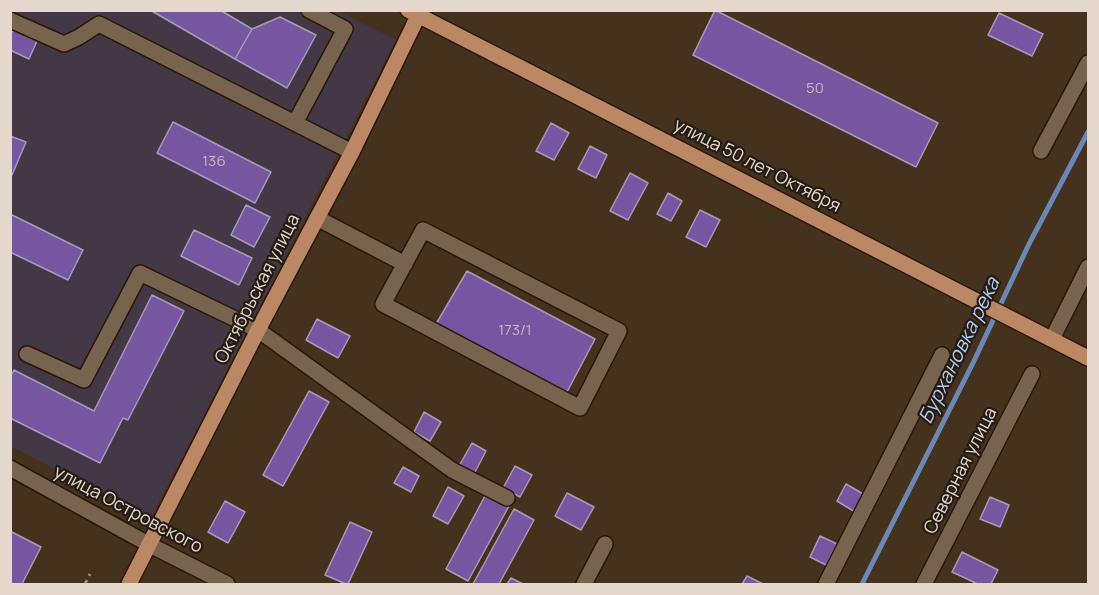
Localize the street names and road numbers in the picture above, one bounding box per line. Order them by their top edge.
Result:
street label: улица 50 лет Октября [670,114,844,218]
street label: Октябрьская улица [211,211,305,367]
street label: Северная улица [920,404,1002,538]
street label: улица Островского [50,462,206,558]

